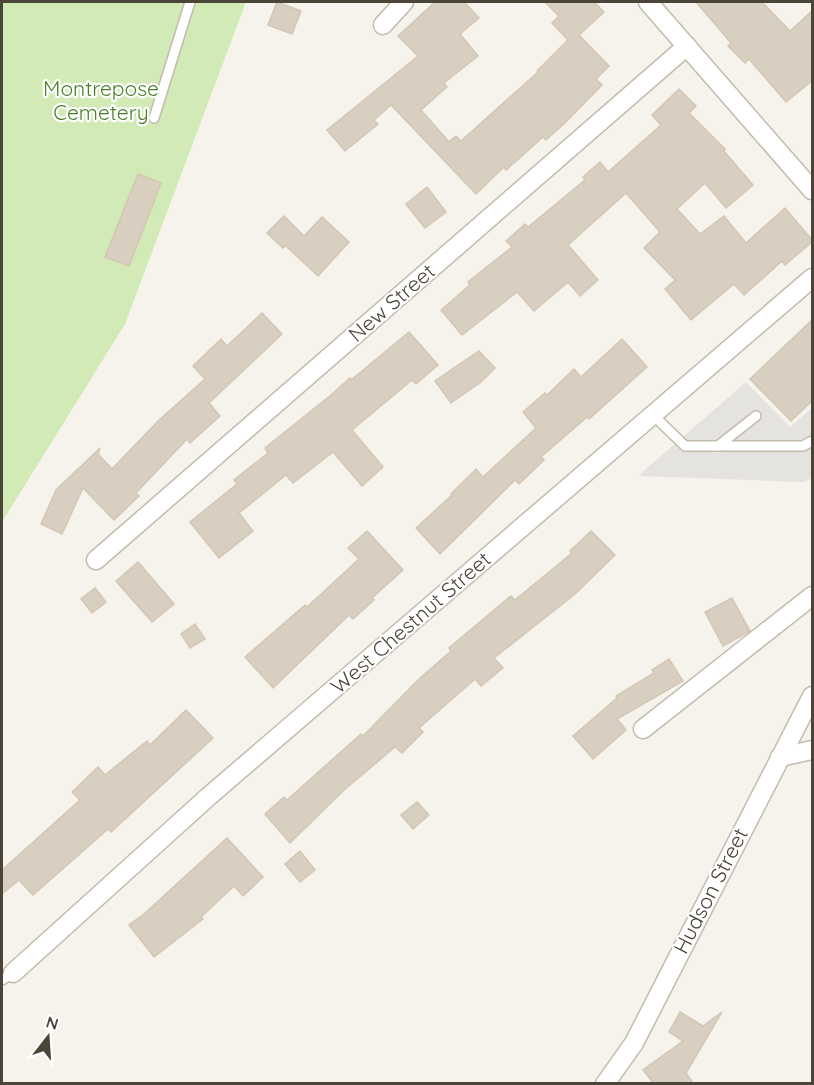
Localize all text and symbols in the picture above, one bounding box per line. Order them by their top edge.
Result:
park label: Montrepose Cemetery [43,75,159,125]
street label: New Street [343,258,440,347]
street label: West Chestnut Street [325,546,496,699]
street label: Hudson Street [667,823,753,958]
north arrow [18,1007,78,1067]
text: N [44,1011,61,1034]

